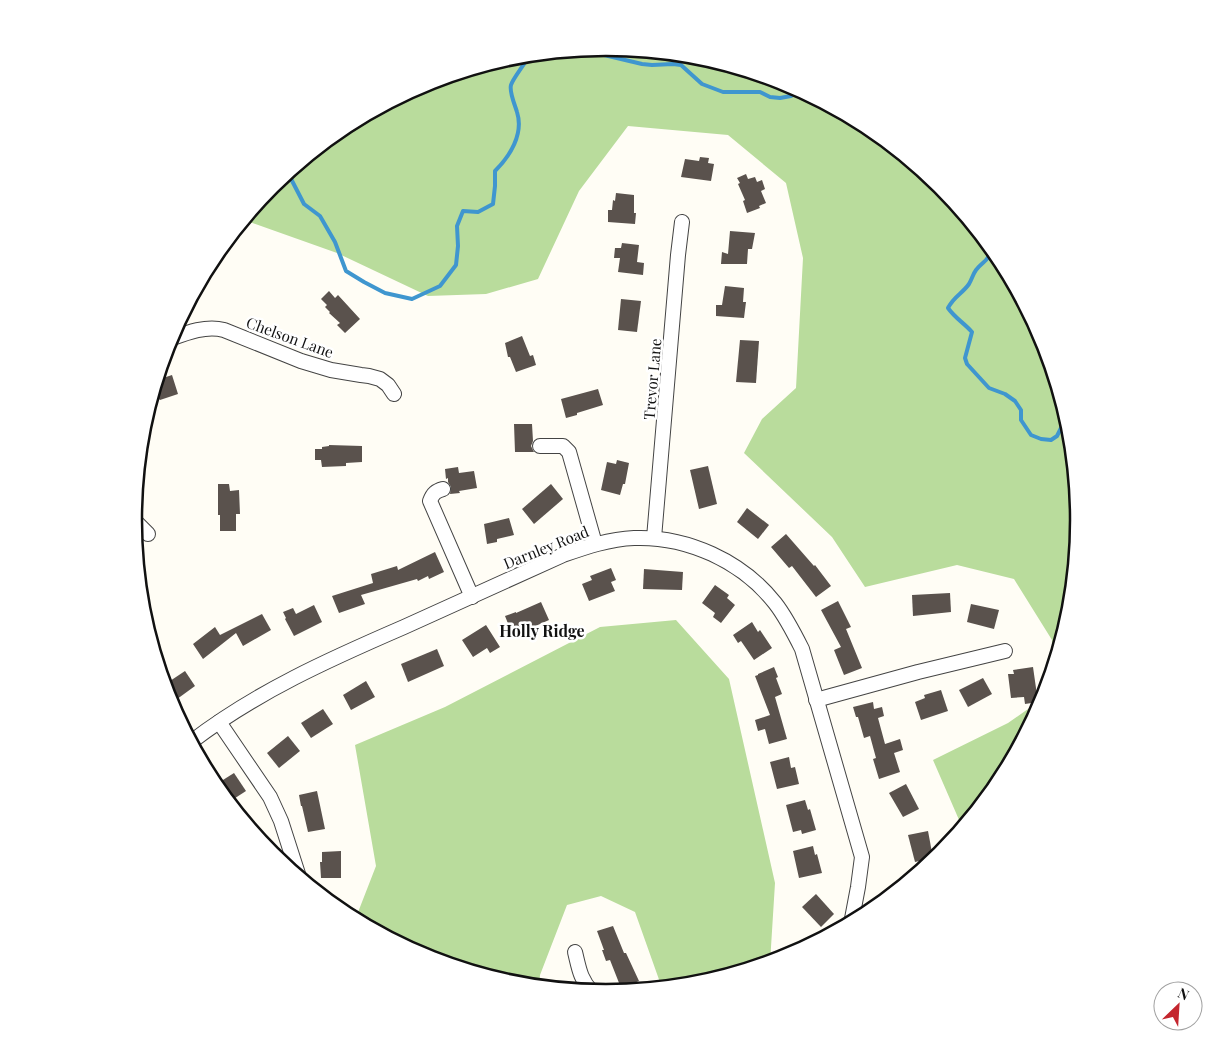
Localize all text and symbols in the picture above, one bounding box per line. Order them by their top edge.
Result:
street label: Chelson Lane [244,312,336,362]
street label: Trevor Lane [638,337,666,421]
street label: Darnley Road [500,521,592,573]
district label: Holly Ridge [499,620,585,641]
north arrow [1153,981,1203,1031]
text: N [1175,983,1192,1005]

